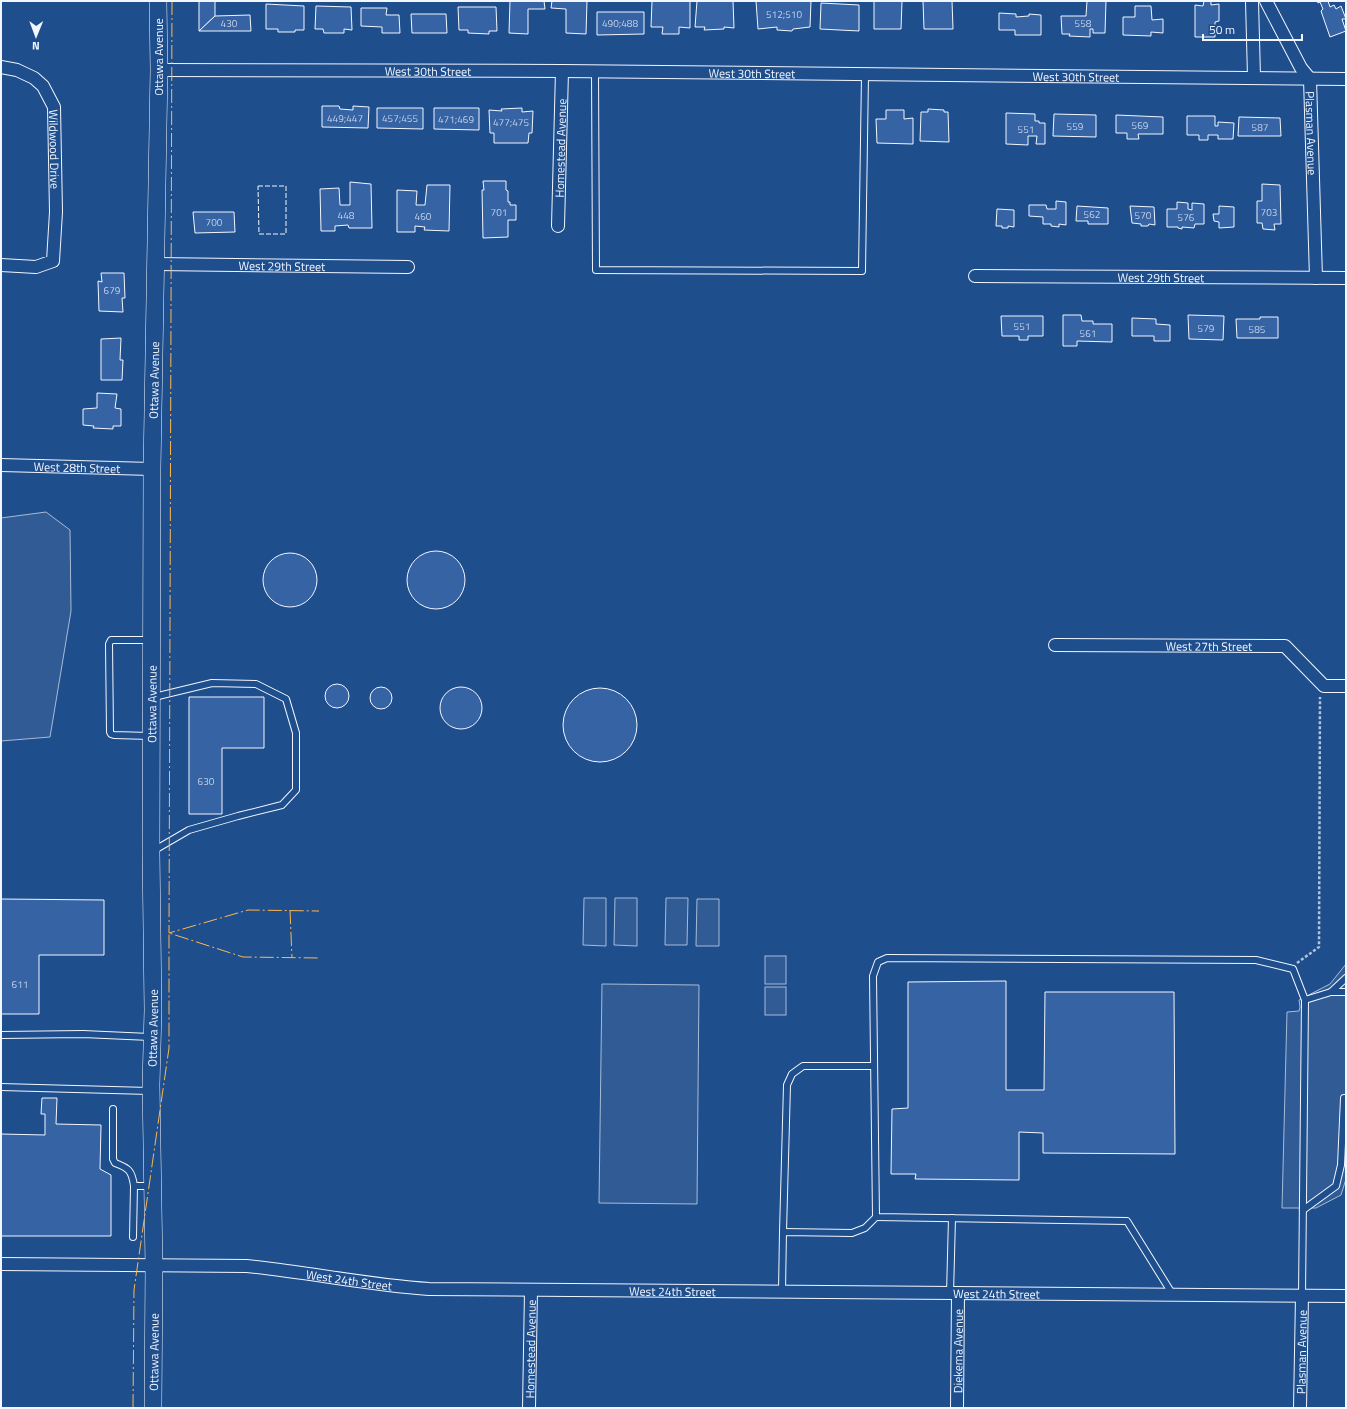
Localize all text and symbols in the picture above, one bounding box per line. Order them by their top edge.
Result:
house number: 512;510 [766,7,802,22]
north arrow [16,16,56,56]
house number: 430 [221,16,238,31]
house number: 490;488 [602,16,638,31]
house number: 558 [1075,16,1092,31]
scale bar [1203,16,1302,42]
street label: Ottawa Avenue [149,18,168,96]
text: 50 m [1209,20,1235,39]
text: N [32,38,40,54]
street label: West 30th Street [385,61,472,80]
street label: West 30th Street [709,63,796,83]
street label: West 30th Street [1033,66,1120,86]
street label: Plasman Avenue [1301,91,1322,176]
street label: Homestead Avenue [549,98,571,198]
street label: Wildwood Drive [45,109,65,189]
house number: 449;447 [327,111,363,126]
house number: 457;455 [382,111,418,126]
house number: 471;469 [438,112,474,127]
house number: 477;475 [493,115,529,130]
house number: 569 [1132,118,1149,133]
house number: 559 [1067,119,1084,134]
house number: 587 [1252,120,1268,135]
house number: 551 [1018,122,1034,137]
house number: 701 [491,205,507,220]
house number: 703 [1261,205,1277,220]
house number: 562 [1084,207,1100,222]
house number: 448 [338,208,355,223]
house number: 570 [1135,208,1152,223]
house number: 460 [415,209,432,224]
house number: 576 [1178,210,1195,225]
house number: 700 [206,215,223,230]
street label: West 29th Street [239,255,326,276]
street label: West 29th Street [1118,267,1205,287]
house number: 679 [104,283,121,298]
house number: 551 [1014,319,1030,334]
house number: 579 [1198,321,1215,336]
house number: 585 [1249,322,1266,337]
house number: 561 [1080,326,1096,341]
street label: Ottawa Avenue [143,341,164,419]
street label: West 28th Street [33,456,121,478]
street label: West 27th Street [1166,636,1253,655]
street label: Ottawa Avenue [142,665,161,743]
house number: 630 [198,774,215,789]
house number: 611 [12,977,28,992]
street label: Ottawa Avenue [142,989,163,1067]
street label: West 24th Street [305,1264,394,1295]
street label: West 24th Street [629,1281,717,1301]
street label: West 24th Street [953,1284,1041,1303]
street label: Homestead Avenue [520,1299,540,1399]
street label: Diekema Avenue [948,1309,967,1393]
street label: Plasman Avenue [1291,1310,1311,1394]
street label: Ottawa Avenue [144,1313,163,1391]

